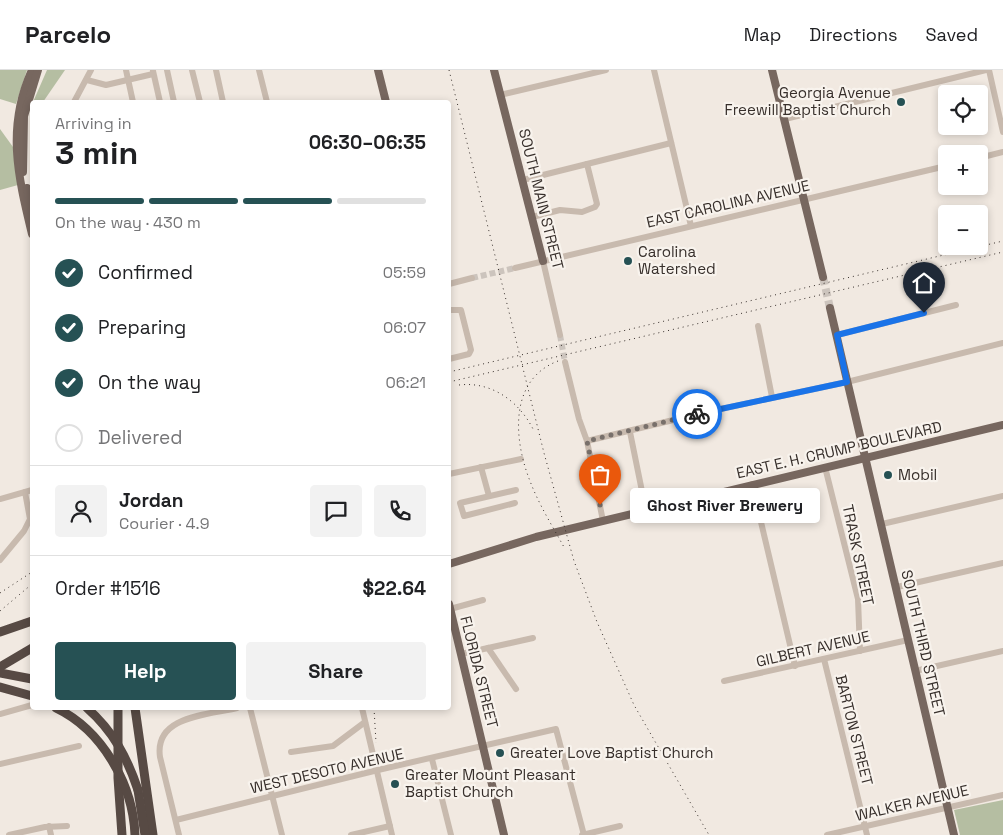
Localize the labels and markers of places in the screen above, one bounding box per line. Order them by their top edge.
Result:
place label: Georgia Avenue Freewill Baptist Church [725,83,891,119]
marker: Georgia Avenue Freewill Baptist Church [895,96,907,108]
place label: Carolina Watershed [638,242,716,278]
marker: Carolina Watershed [622,255,634,267]
pin [903,262,945,313]
pin [579,454,621,505]
place label: Mobil [898,465,937,484]
marker: Mobil [882,469,894,481]
callout: Ghost River Brewery [630,488,820,522]
place label: Greater Love Baptist Church [510,743,713,762]
marker: Greater Love Baptist Church [494,747,506,759]
place label: Greater Mount Pleasant Baptist Church [405,765,576,801]
marker: Greater Mount Pleasant Baptist Church [389,778,401,790]

